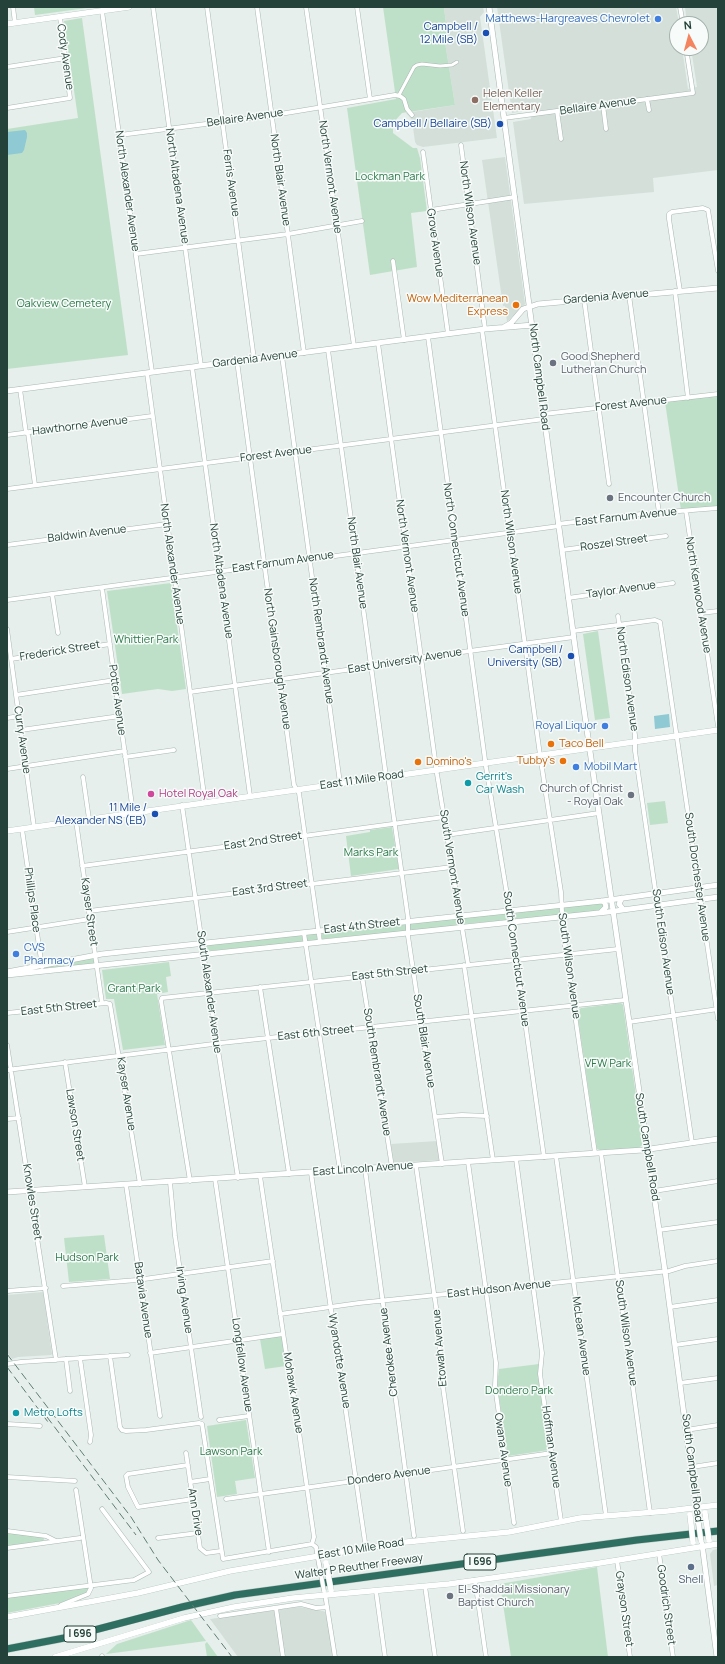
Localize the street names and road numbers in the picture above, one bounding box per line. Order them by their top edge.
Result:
street label: Cody Avenue [54,23,76,91]
street label: Bellaire Avenue [559,94,637,118]
street label: Bellaire Avenue [206,106,284,130]
street label: North Vermont Avenue [316,120,344,234]
street label: North Altadena Avenue [162,127,192,245]
street label: North Alexander Avenue [112,130,142,252]
street label: North Blair Avenue [267,133,293,227]
street label: Ferris Avenue [220,148,242,218]
street label: North Wilson Avenue [456,160,484,266]
street label: Grove Avenue [424,208,446,278]
street label: Gardenia Avenue [563,287,649,307]
street label: North Campbell Road [526,323,552,431]
street label: Gardenia Avenue [212,347,298,371]
street label: Forest Avenue [594,394,668,414]
street label: Hawthorne Avenue [32,414,128,438]
street label: Forest Avenue [239,443,313,465]
street label: North Connecticut Avenue [440,482,472,618]
street label: North Wilson Avenue [497,489,525,595]
street label: North Vermont Avenue [393,499,421,613]
street label: North Alexander Avenue [157,503,187,625]
street label: East Farnum Avenue [574,505,678,529]
street label: North Blair Avenue [344,516,370,610]
street label: North Altadena Avenue [206,522,236,640]
street label: Baldwin Avenue [47,523,127,545]
street label: Roszel Street [579,532,649,554]
street label: North Kenwood Avenue [682,536,714,654]
street label: East Farnum Avenue [231,548,335,576]
street label: North Rembrandt Avenue [306,577,336,705]
street label: Taylor Avenue [585,579,657,601]
street label: North Gainsborough Avenue [261,587,293,731]
street label: North Edison Avenue [613,626,641,732]
street label: Frederick Street [19,638,101,664]
street label: East University Avenue [347,645,463,677]
street label: Potter Avenue [105,664,129,736]
street label: Curry Avenue [11,705,33,775]
street label: East 11 Mile Road [319,768,405,792]
street label: South Vermont Avenue [436,809,468,925]
street label: South Dorchester Avenue [681,812,713,942]
street label: East 2nd Street [223,829,303,853]
street label: Phillips Place [21,867,43,933]
street label: Kayser Street [78,877,100,947]
street label: East 3rd Street [232,877,308,899]
street label: South Edison Avenue [649,888,677,996]
street label: South Connecticut Avenue [500,890,532,1028]
street label: South Wilson Avenue [555,912,583,1020]
street label: East 4th Street [323,915,401,937]
street label: South Alexander Avenue [194,930,224,1054]
street label: East 5th Street [351,962,429,984]
street label: South Blair Avenue [410,993,438,1089]
street label: East 5th Street [20,997,98,1019]
street label: South Rembrandt Avenue [360,1007,394,1137]
street label: East 6th Street [277,1022,355,1044]
street label: Kayser Avenue [114,1056,138,1132]
street label: Lawson Street [63,1088,87,1162]
street label: South Campbell Road [632,1092,662,1202]
street label: East Lincoln Avenue [312,1159,414,1179]
street label: Knowles Street [19,1163,45,1241]
street label: Batavia Avenue [131,1261,155,1339]
street label: Irving Avenue [173,1266,195,1334]
street label: East Hudson Avenue [447,1277,551,1301]
street label: South Wilson Avenue [612,1279,640,1387]
street label: McLean Avenue [569,1296,593,1376]
street label: Cherokee Avenue [377,1307,401,1397]
street label: Etowah Avenue [430,1309,450,1387]
street label: Wyandotte Avenue [325,1313,353,1409]
street label: Longfellow Avenue [229,1317,255,1413]
street label: Mohawk Avenue [280,1352,306,1434]
street label: Hoffman Avenue [539,1405,563,1489]
street label: Owana Avenue [491,1412,515,1488]
street label: South Campbell Road [679,1413,705,1523]
street label: Dondero Avenue [347,1464,431,1488]
street label: Ann Drive [185,1487,205,1537]
street label: East 10 Mile Road [317,1536,405,1562]
street label: Walter P Reuther Freeway [294,1551,424,1583]
road number: I 696 [464,1554,496,1570]
street label: Goodrich Street [654,1564,678,1646]
street label: Grayson Street [612,1570,636,1648]
road number: I 696 [64,1626,96,1642]

